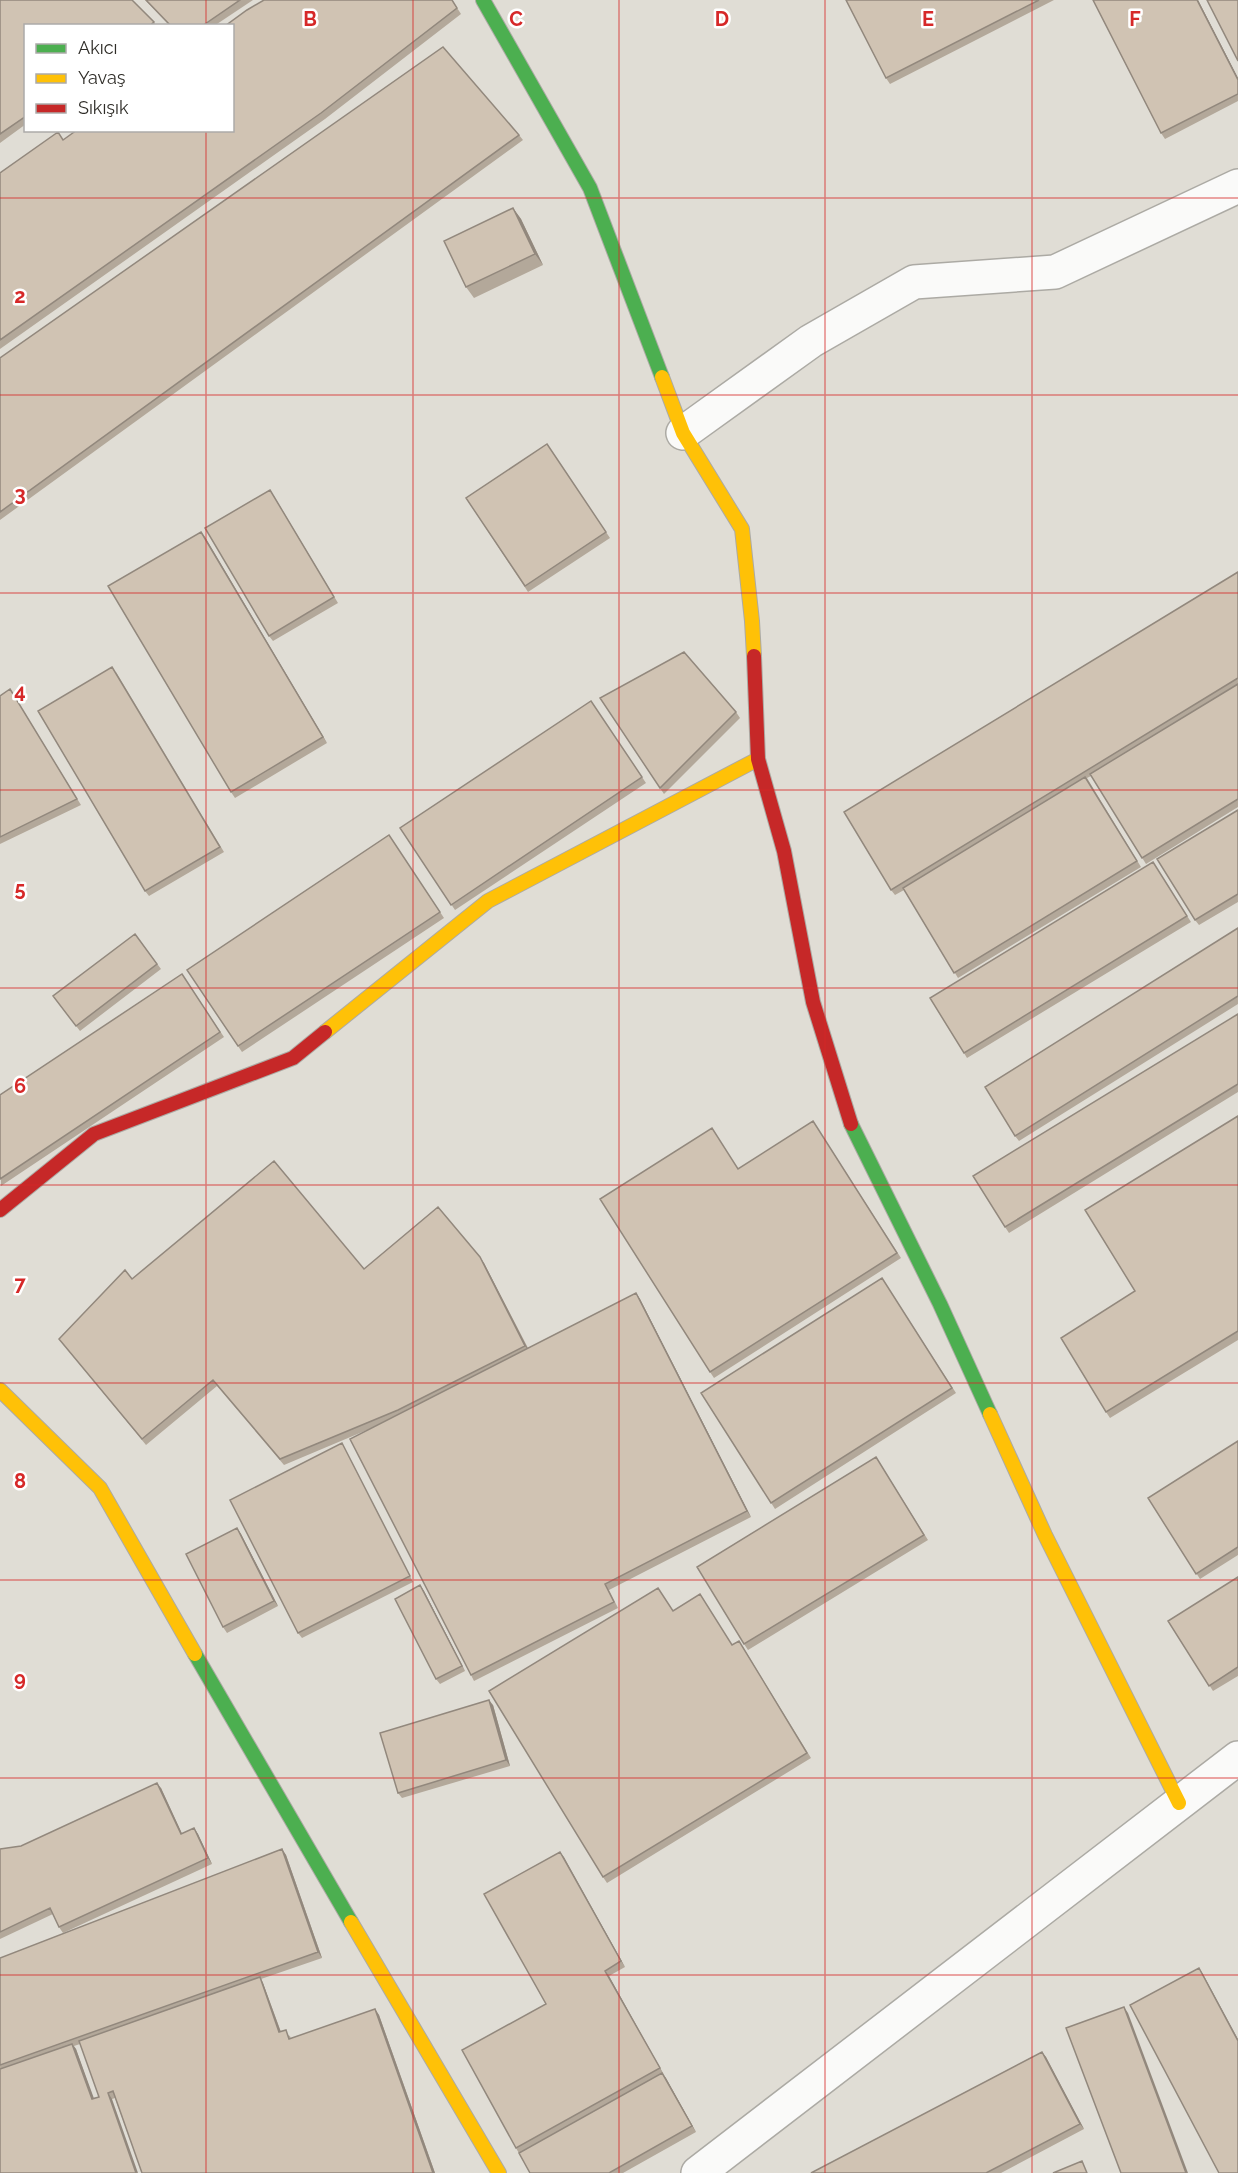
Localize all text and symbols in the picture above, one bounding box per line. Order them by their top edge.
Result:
text: B [303,7,317,31]
text: C [509,7,523,31]
text: D [715,7,729,31]
text: E [922,7,934,31]
text: F [1129,7,1141,31]
legend [24,24,234,132]
text: Akıcı [78,37,117,58]
text: Yavaş [78,67,126,88]
text: Sıkışık [78,97,129,118]
text: 2 [14,284,26,308]
text: 3 [14,482,26,506]
text: 4 [14,679,26,703]
text: 5 [14,877,26,901]
text: 6 [14,1074,26,1098]
text: 7 [14,1272,26,1296]
text: 8 [14,1469,26,1493]
text: 9 [14,1667,26,1691]

